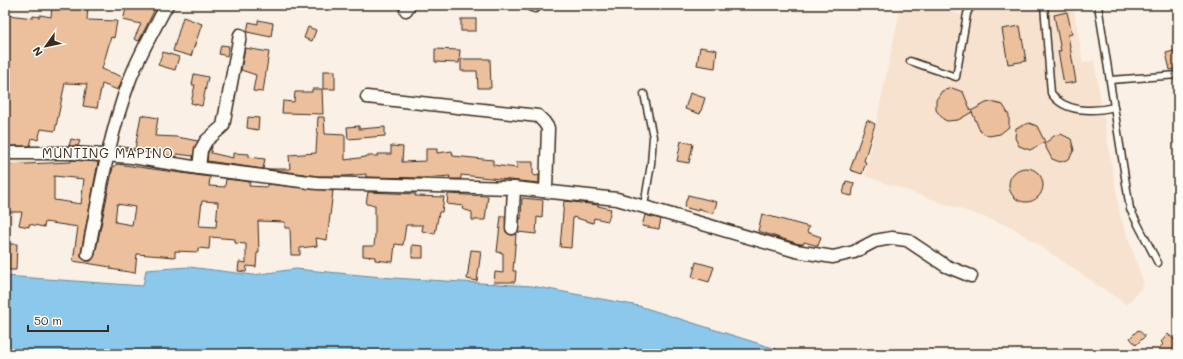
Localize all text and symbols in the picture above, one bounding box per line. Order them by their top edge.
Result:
north arrow [26,26,66,66]
text: N [29,44,46,59]
district label: MUNTING MAPINO [42,144,174,161]
scale bar [28,307,108,333]
text: 50 m [34,312,62,328]

